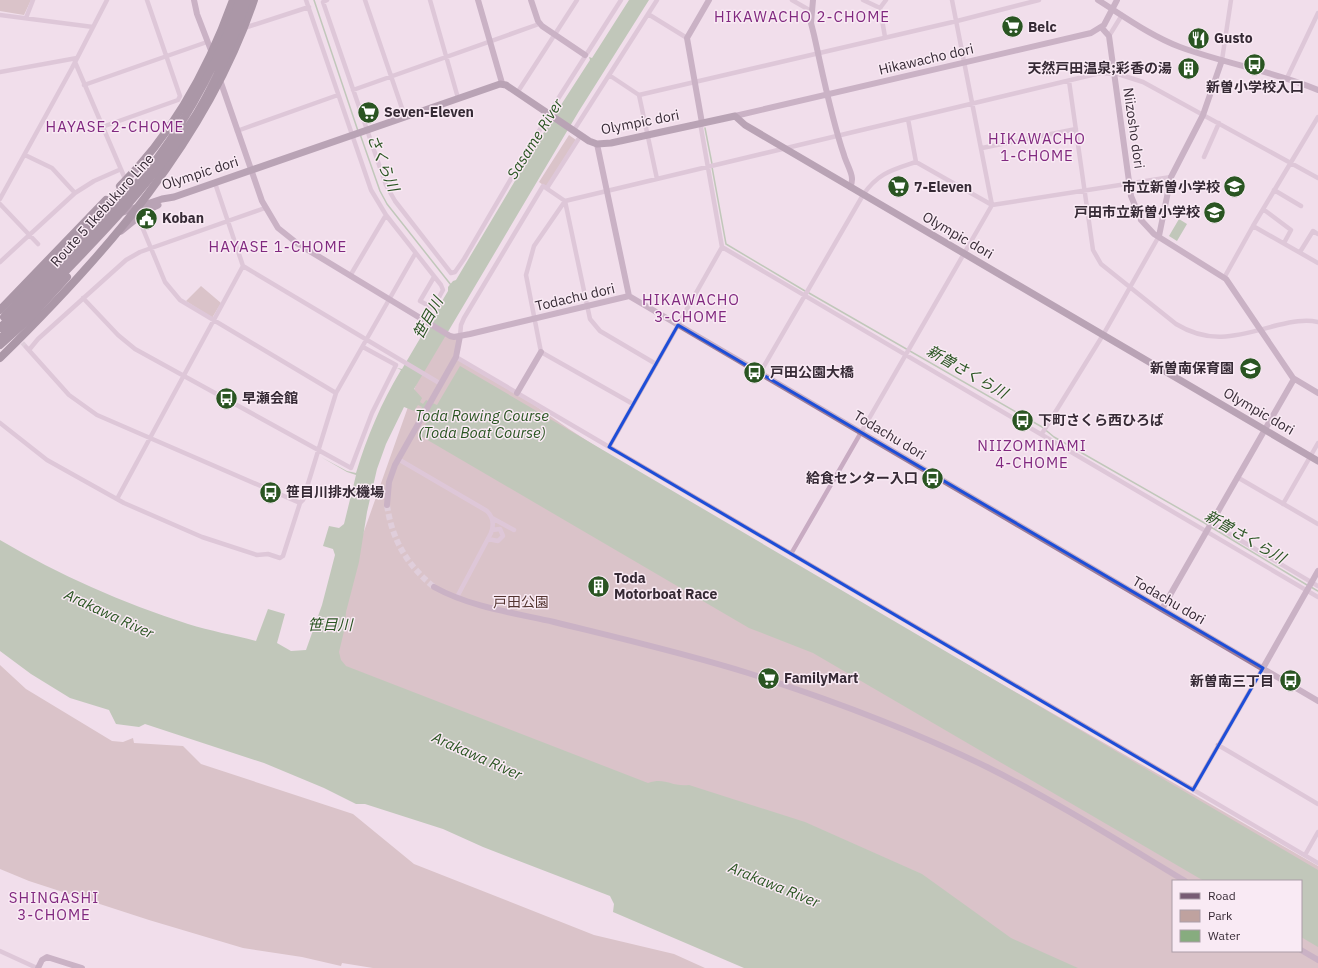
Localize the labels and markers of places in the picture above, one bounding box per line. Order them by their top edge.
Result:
supermarket icon: Belc [1000,14,1026,40]
place label: Belc [1028,18,1057,36]
restaurant icon: Gusto [1185,25,1211,51]
place label: Gusto [1214,29,1253,47]
bus stop icon: 新曽小学校入口 [1242,52,1268,78]
building icon: 天然戸田温泉;彩香の湯 [1175,55,1201,81]
place label: 天然戸田温泉;彩香の湯 [1027,59,1172,77]
place label: 新曽小学校入口 [1206,78,1304,96]
supermarket icon: Seven-Eleven [356,99,382,125]
place label: Seven-Eleven [384,103,474,121]
supermarket icon: 7-Eleven [886,174,912,200]
school or university icon: 市立新曽小学校 [1222,174,1248,200]
place label: 7-Eleven [914,178,972,196]
place label: 市立新曽小学校 [1122,178,1220,196]
school or university icon: 戸田市立新曽小学校 [1202,199,1228,225]
place label: 戸田市立新曽小学校 [1074,203,1200,221]
public building icon: Koban [134,205,160,231]
place label: Koban [162,209,204,227]
school or university icon: 新曽南保育園 [1237,355,1263,381]
bus stop icon: 戸田公園大橋 [741,359,767,385]
place label: 新曽南保育園 [1150,359,1234,377]
place label: 戸田公園大橋 [770,363,854,381]
bus stop icon: 早瀬会館 [214,385,240,411]
place label: 早瀬会館 [242,389,298,407]
bus stop icon: 下町さくら西ひろば [1009,407,1035,433]
place label: 下町さくら西ひろば [1038,411,1164,429]
bus stop icon: 給食センター入口 [920,465,946,491]
place label: 給食センター入口 [806,469,918,487]
bus stop icon: 笹目川排水機場 [257,479,283,505]
place label: 笹目川排水機場 [286,483,384,501]
place label: Toda Motorboat Race [614,569,718,603]
building icon: Toda Motorboat Race [586,573,612,599]
supermarket icon: FamilyMart [755,665,781,691]
bus stop icon: 新曽南三丁目 [1277,668,1303,694]
place label: FamilyMart [784,669,858,687]
place label: 新曽南三丁目 [1190,672,1274,690]

